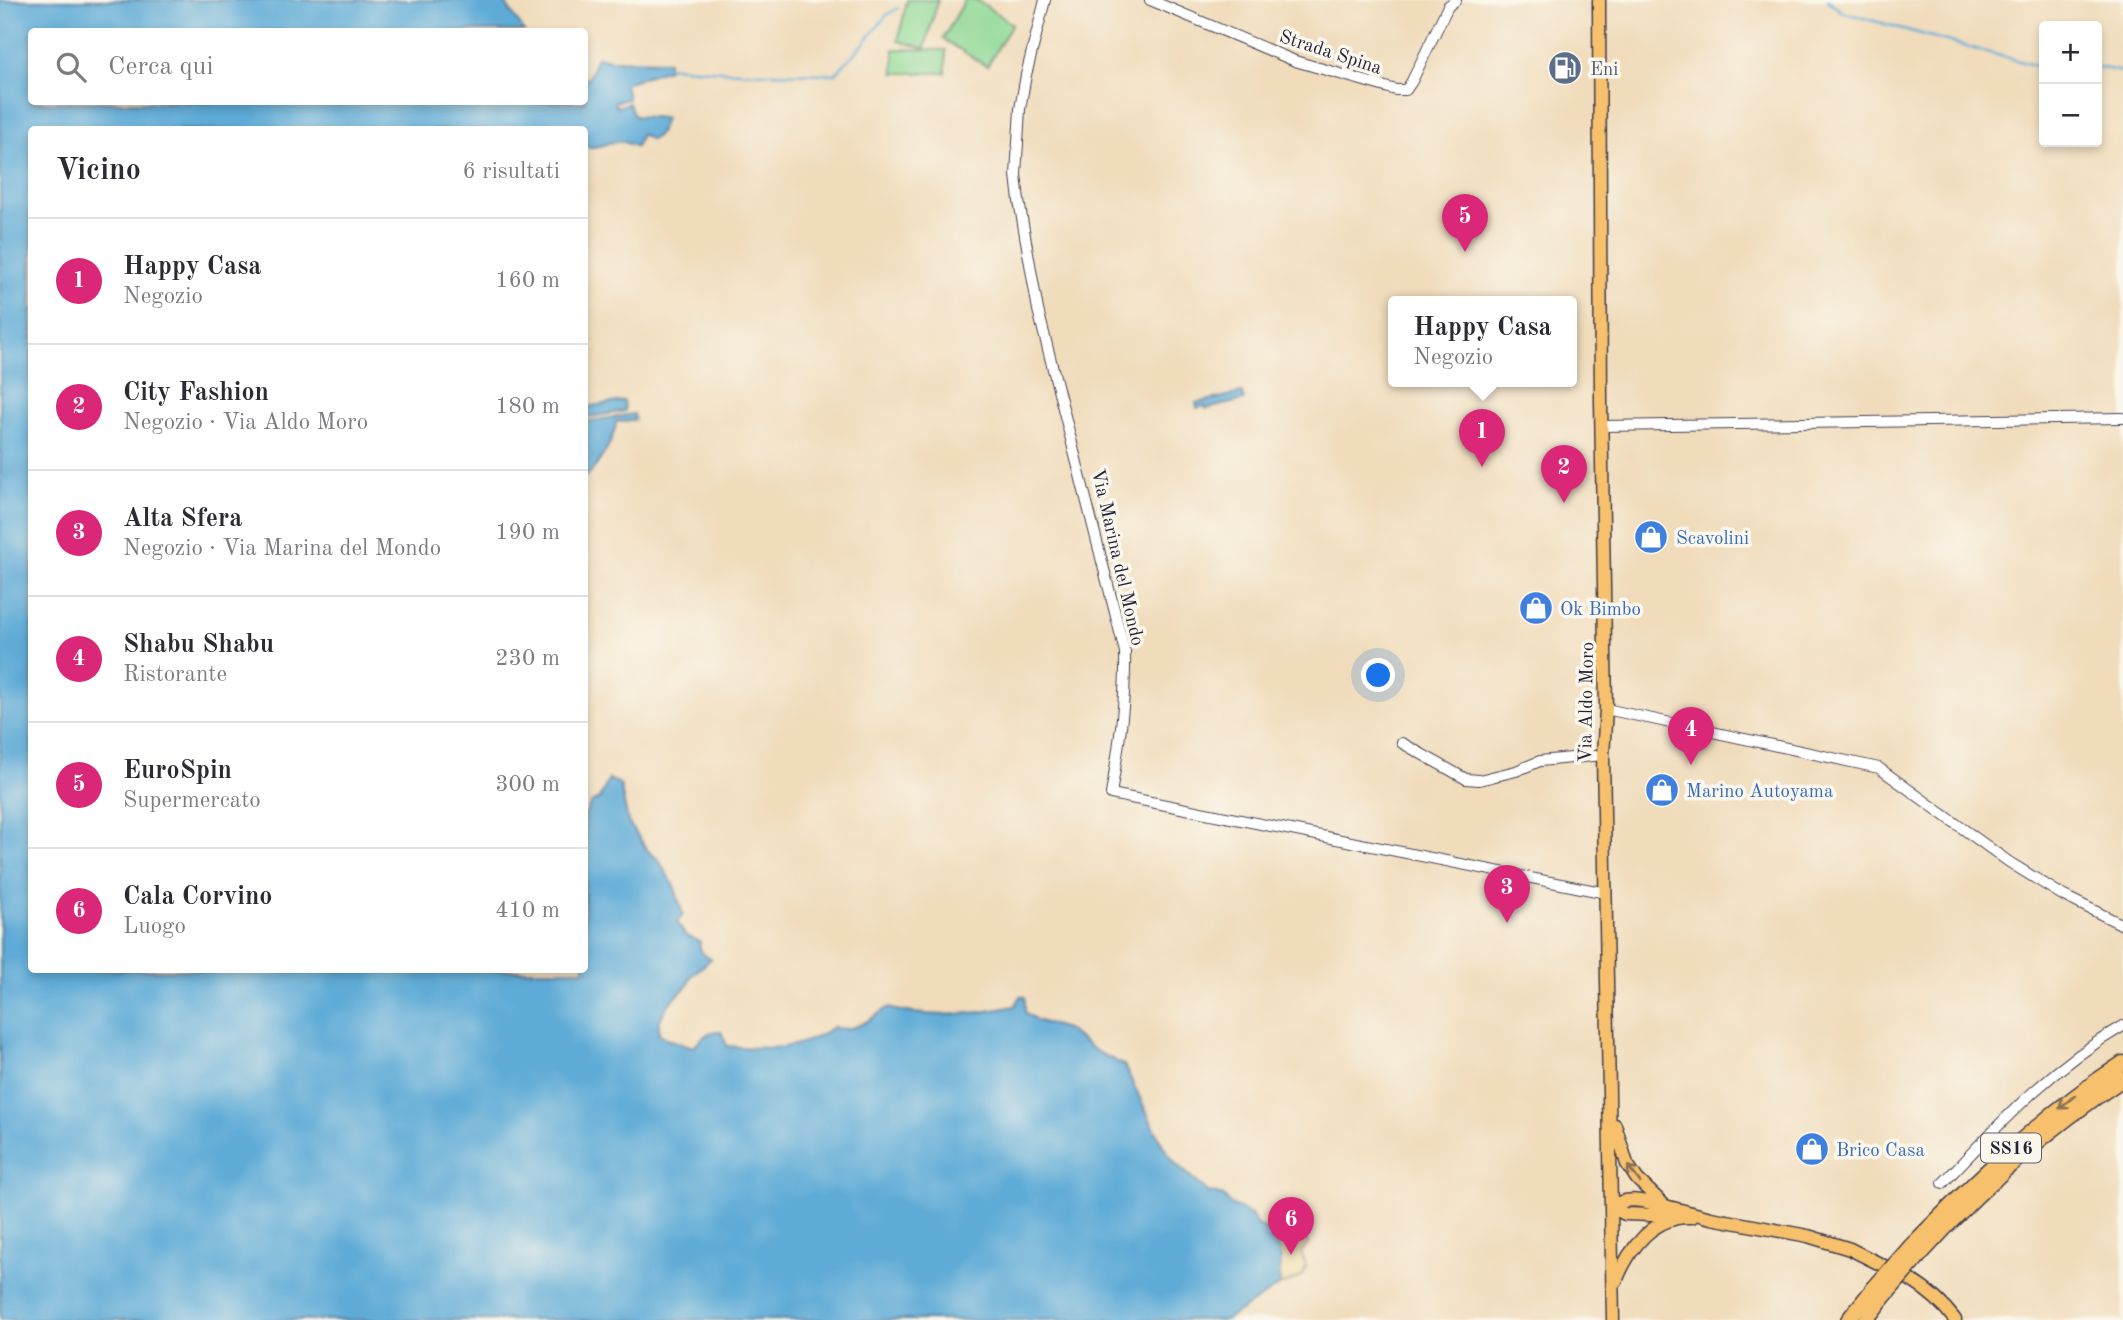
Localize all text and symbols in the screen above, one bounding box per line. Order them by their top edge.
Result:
map controls [2039,21,2102,147]
button: + [2039,21,2102,84]
search box [28,28,588,105]
street label: Strada Spina [1277,28,1384,79]
icon: search [52,48,90,86]
fuel station icon: Eni [1546,49,1584,87]
text: Cerca qui [108,54,213,80]
place label: Eni [1590,61,1619,80]
button: − [2039,84,2102,147]
text: Vicino [56,156,141,186]
text: 6 risultati [462,160,560,183]
pin: 5 [1442,194,1488,252]
text: Happy Casa [123,254,262,280]
text: 1 [72,269,86,292]
text: 160 m [495,269,560,292]
text: Negozio [123,285,203,308]
popup [1388,296,1577,387]
text: Happy Casa [1413,315,1552,341]
text: Negozio [1413,346,1493,369]
text: City Fashion [123,380,269,406]
text: 2 [72,395,86,418]
text: 180 m [495,395,560,418]
pin: 1 [1459,409,1505,467]
text: Negozio · Via Aldo Moro [123,411,368,434]
pin: 2 [1541,445,1587,503]
street label: Via Marina del Mondo [1087,467,1146,648]
text: Alta Sfera [123,506,243,532]
shop icon: Scavolini [1632,518,1670,556]
text: 3 [72,521,86,544]
text: 190 m [495,521,560,544]
place label: Scavolini [1676,530,1749,549]
text: Negozio · Via Marina del Mondo [123,537,441,560]
shop icon: Ok Bimbo [1517,589,1555,627]
place label: Ok Bimbo [1560,601,1641,620]
text: Shabu Shabu [123,632,274,658]
street label: Via Aldo Moro [1577,642,1598,762]
text: 4 [72,647,86,670]
text: 230 m [495,647,560,670]
your location [1361,658,1395,692]
text: Ristorante [123,663,227,686]
pin: 4 [1668,707,1714,765]
text: EuroSpin [123,758,232,784]
shop icon: Marino Autoyama [1643,771,1681,809]
text: 5 [72,773,86,796]
text: 300 m [495,773,560,796]
place label: Marino Autoyama [1686,783,1834,802]
text: Supermercato [123,789,261,812]
pin: 3 [1484,865,1530,923]
text: Cala Corvino [123,884,272,910]
text: 6 [72,899,86,922]
text: 410 m [495,899,560,922]
text: Luogo [123,915,186,938]
one-way arrow [2059,1094,2077,1109]
shop icon: Brico Casa [1793,1130,1831,1168]
road number: SS16 [1981,1134,2041,1162]
place label: Brico Casa [1836,1142,1925,1161]
one-way arrow [1627,1165,1642,1184]
pin: 6 [1268,1197,1314,1255]

